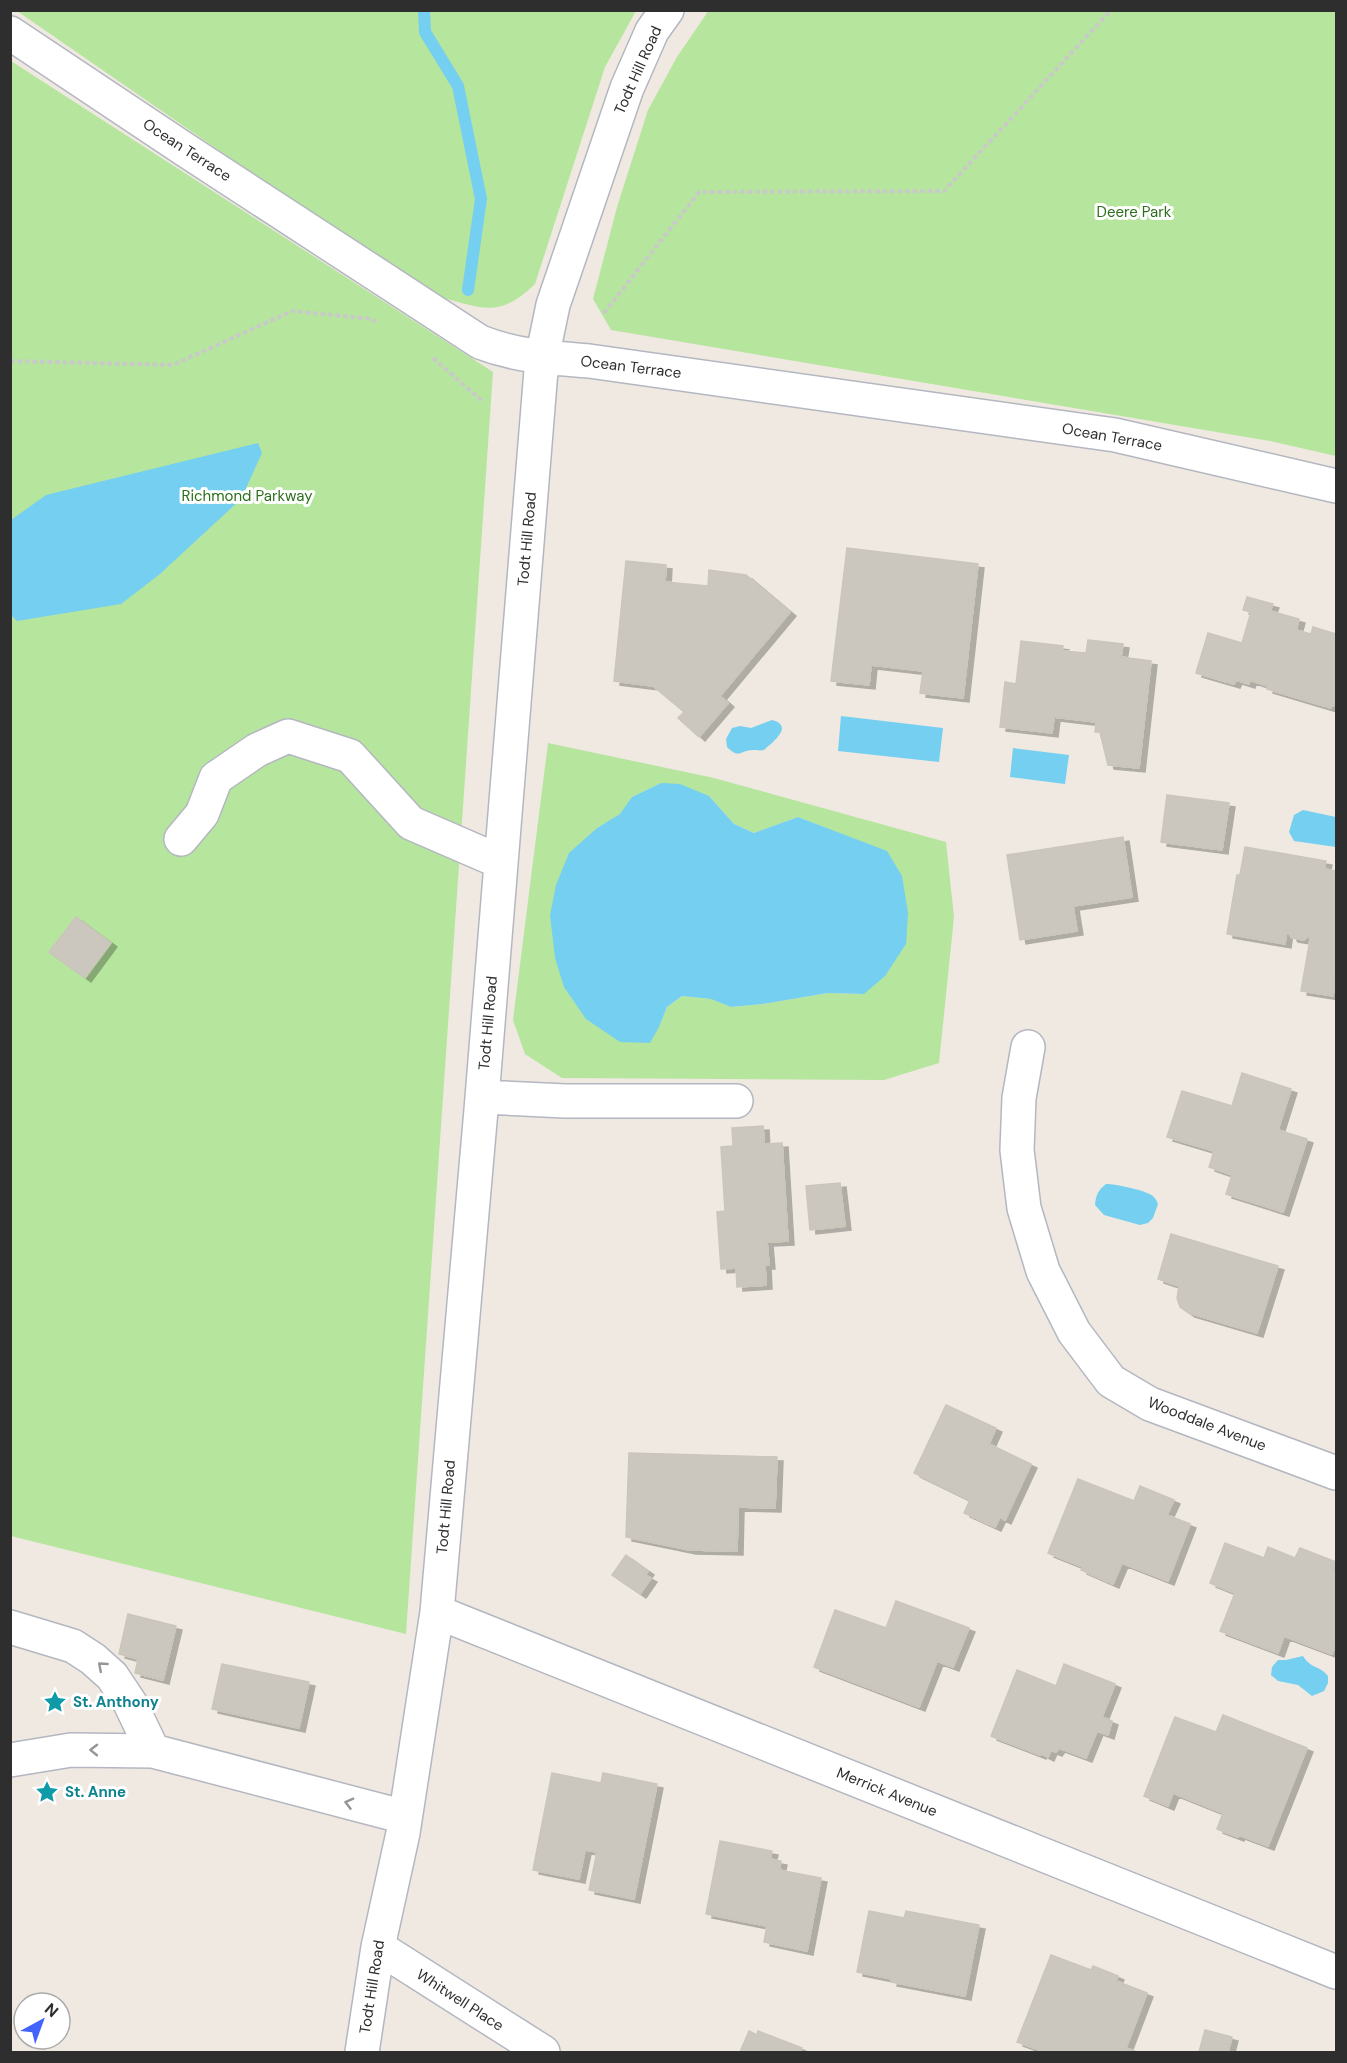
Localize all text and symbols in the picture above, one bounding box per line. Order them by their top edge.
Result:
street label: Todt Hill Road [610,23,666,117]
street label: Ocean Terrace [139,114,235,186]
park label: Deere Park [1097,202,1172,222]
street label: Ocean Terrace [579,351,683,383]
street label: Ocean Terrace [1060,418,1164,456]
park label: Richmond Parkway [181,486,313,506]
street label: Todt Hill Road [513,491,541,587]
street label: Todt Hill Road [474,975,502,1071]
street label: Wooddale Avenue [1145,1392,1269,1456]
street label: Todt Hill Road [432,1459,460,1555]
one-way arrow [98,1662,109,1673]
place icon: St. Anthony [42,1689,68,1715]
place label: St. Anthony [73,1692,159,1712]
one-way arrow [90,1744,99,1757]
street label: Merrick Avenue [834,1763,940,1821]
place icon: St. Anne [34,1779,60,1805]
place label: St. Anne [65,1782,126,1802]
one-way arrow [344,1797,354,1810]
street label: Todt Hill Road [355,1939,389,2035]
street label: Whitwell Place [412,1964,508,2036]
north arrow [12,1991,72,2051]
text: N [40,1998,63,2022]

